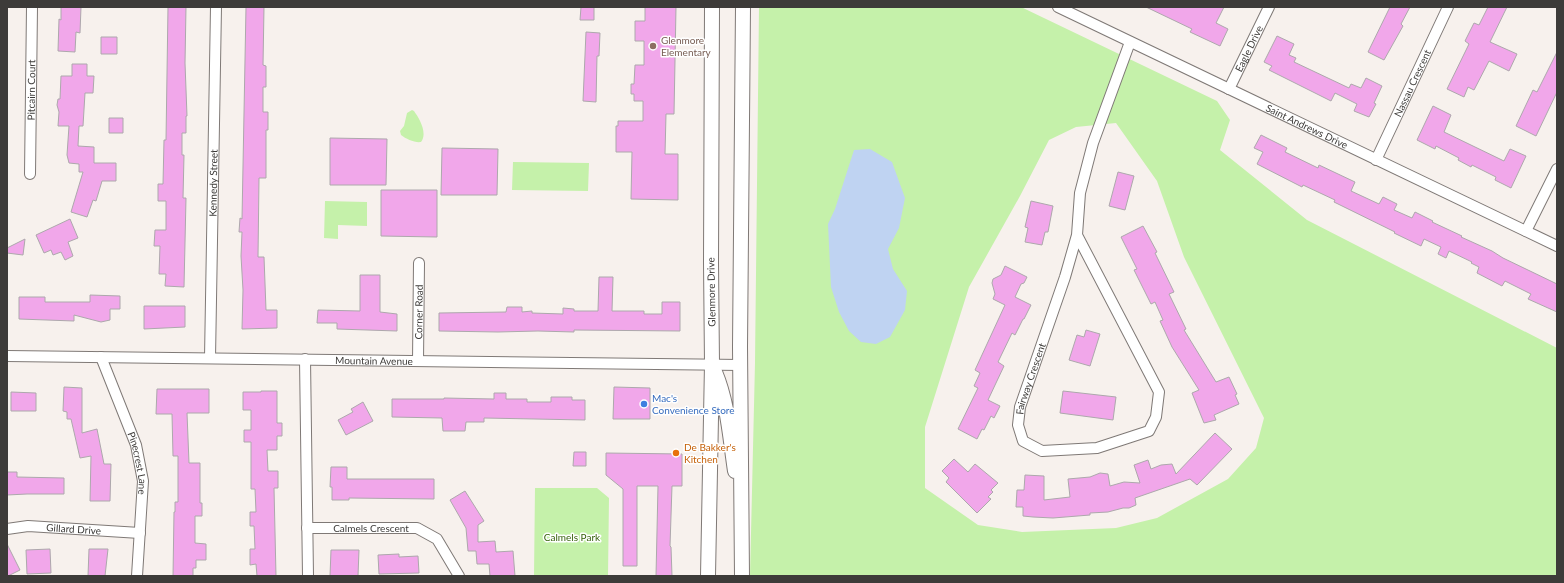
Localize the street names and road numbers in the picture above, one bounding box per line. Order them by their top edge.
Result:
street label: Eagle Drive [1232,23,1265,74]
street label: Nassau Crescent [1391,47,1433,119]
street label: Pitcairn Court [25,59,37,121]
street label: Saint Andrews Drive [1264,102,1350,151]
street label: Kennedy Street [206,149,220,217]
street label: Glenmore Drive [704,257,718,327]
street label: Corner Road [412,284,425,340]
street label: Fairway Crescent [1013,341,1048,415]
street label: Mountain Avenue [335,354,413,367]
street label: Pinecrest Lane [125,430,149,495]
street label: Gillard Drive [46,521,101,537]
street label: Calmels Crescent [333,522,409,534]

